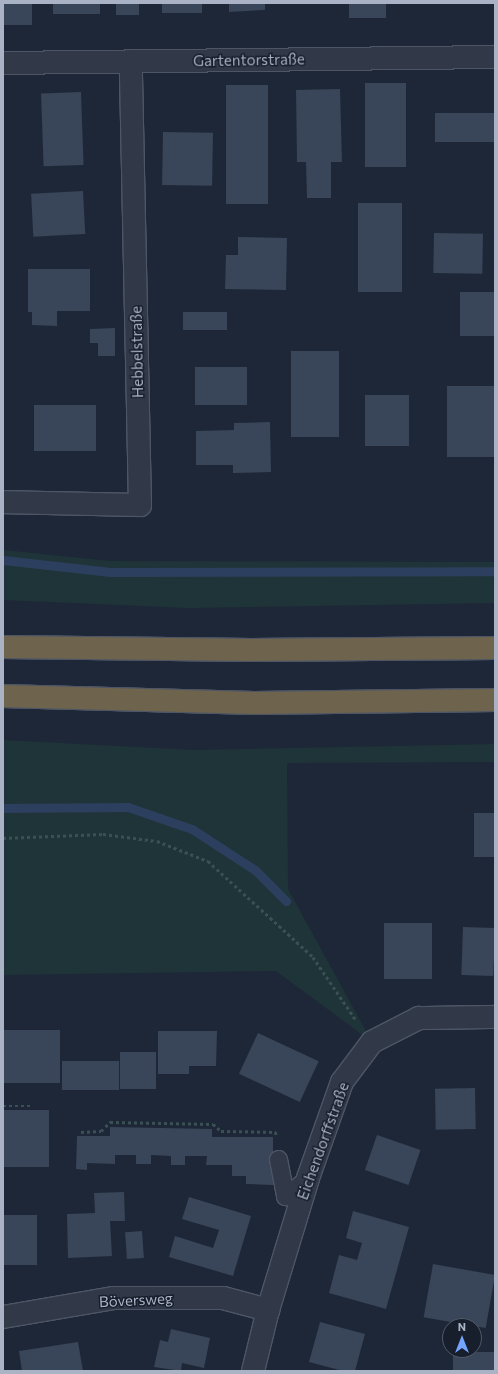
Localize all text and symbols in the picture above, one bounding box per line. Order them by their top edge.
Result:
street label: Gartentorstraße [193,50,305,70]
street label: Hebbelstraße [127,306,147,398]
street label: Eichendorffstraße [293,1080,353,1202]
street label: Böversweg [99,1289,173,1311]
north arrow [442,1318,482,1358]
text: N [458,1320,466,1333]

